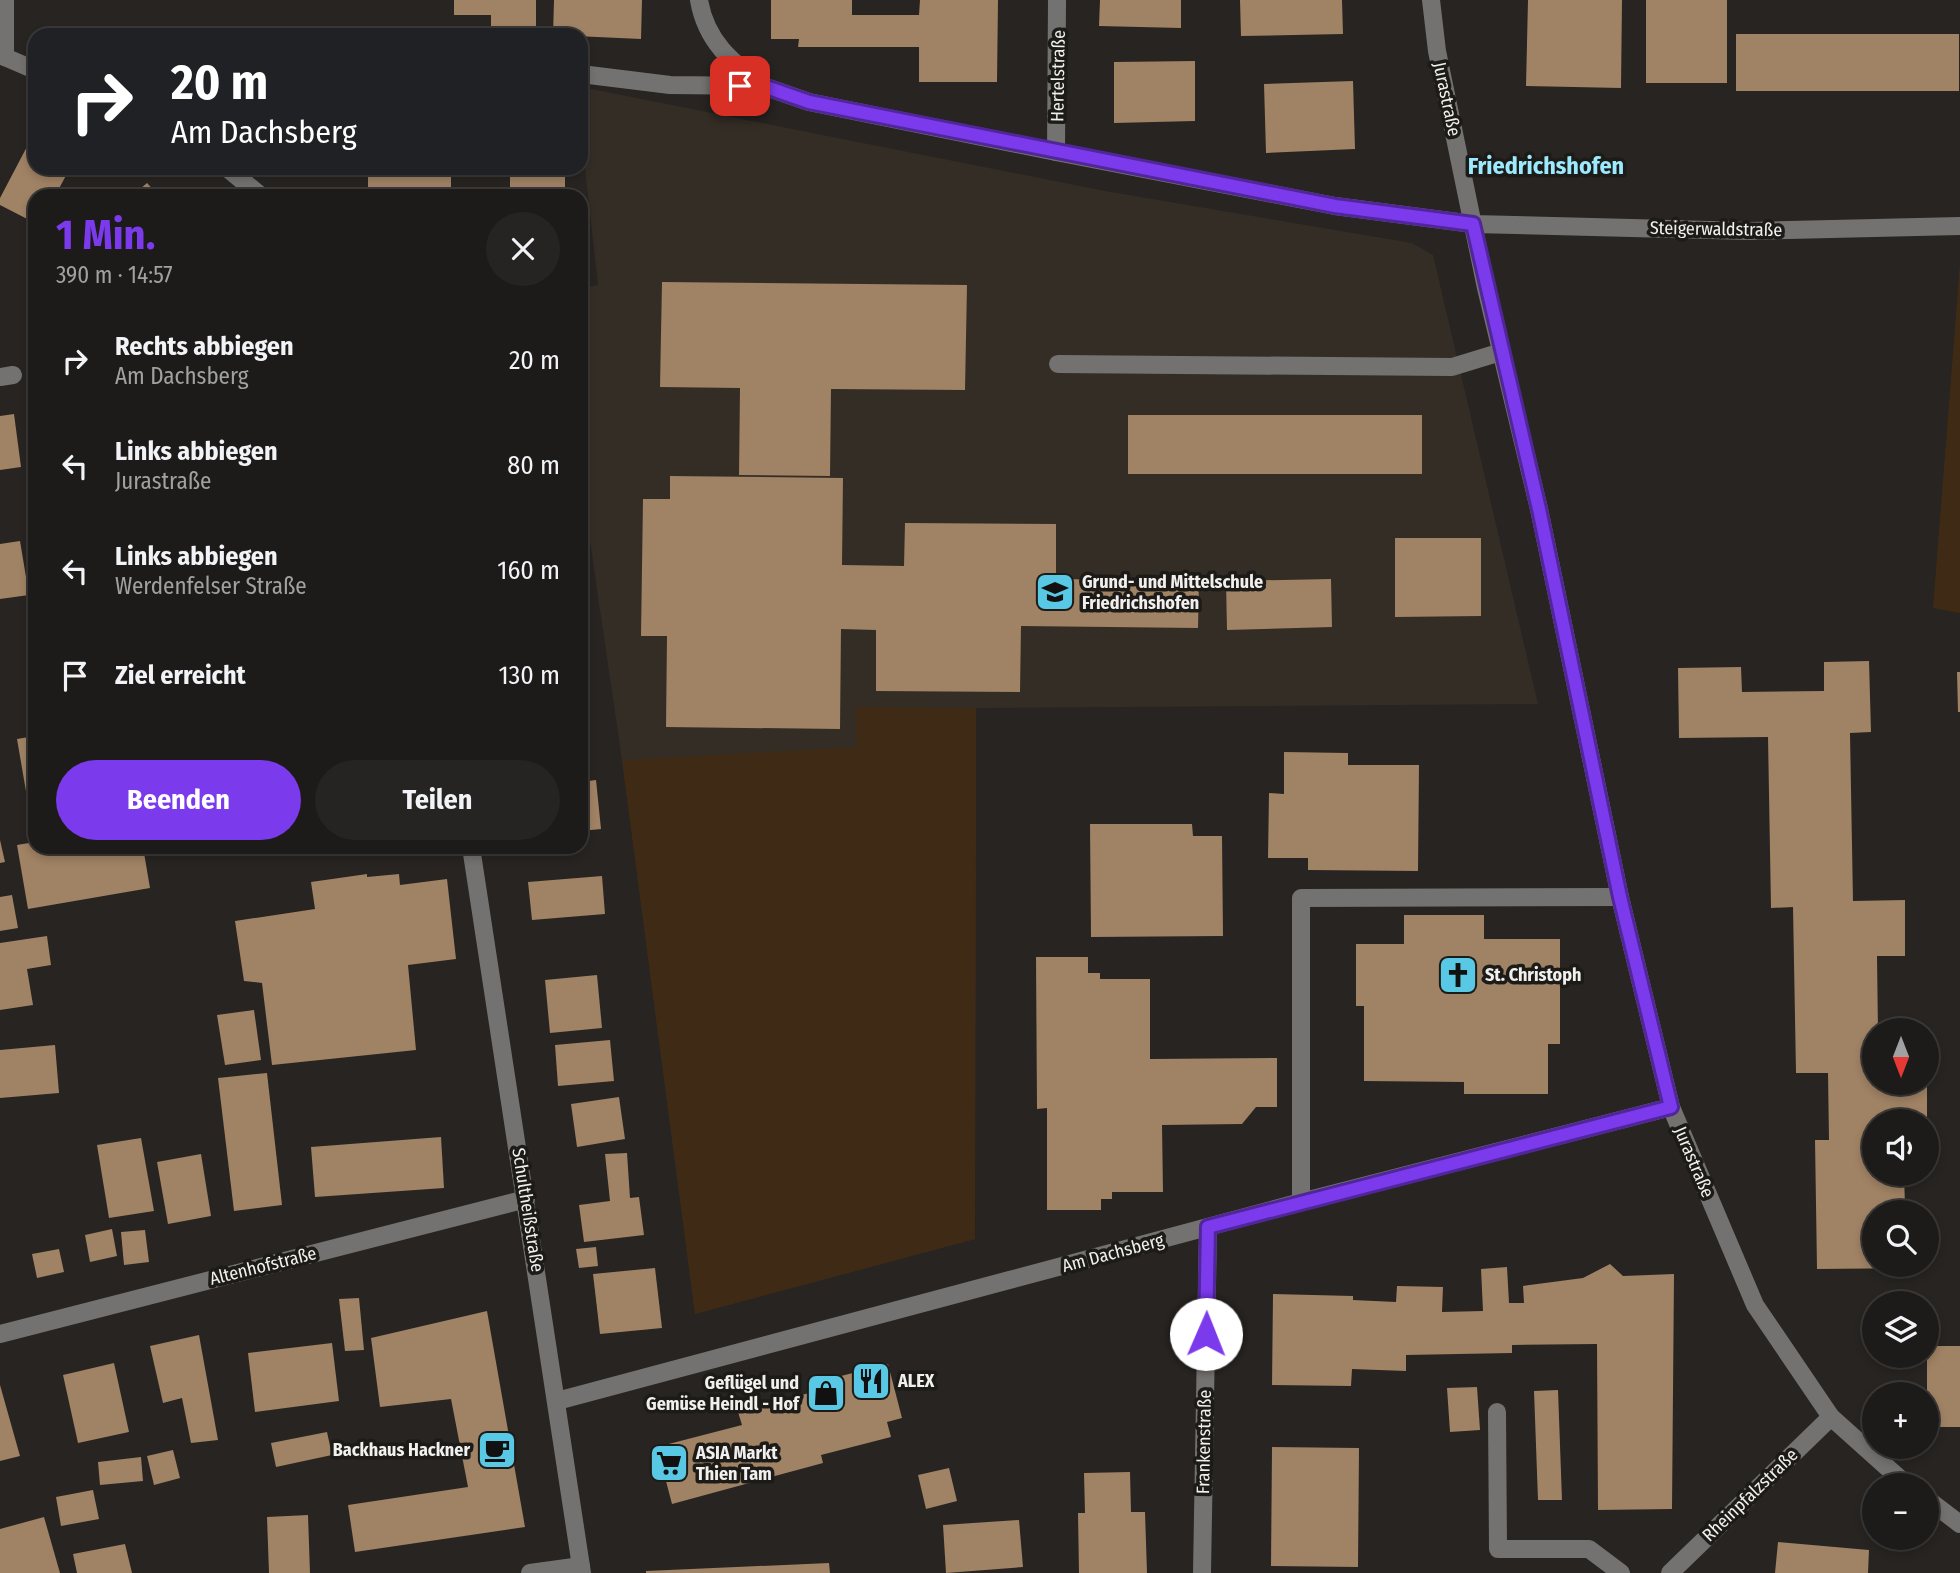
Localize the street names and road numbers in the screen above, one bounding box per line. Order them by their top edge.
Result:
street label: Hertelstraße [1046,30,1070,122]
street label: Jurastraße [1428,60,1466,138]
street label: Steigerwaldstraße [1650,217,1783,241]
street label: Jurastraße [1669,1123,1719,1201]
street label: Schultheißstraße [507,1146,549,1274]
street label: Am Dachsberg [1060,1229,1167,1277]
street label: Altenhofstraße [207,1242,319,1290]
street label: Frankenstraße [1192,1389,1216,1494]
street label: Rheinpfalzstraße [1698,1444,1802,1546]

